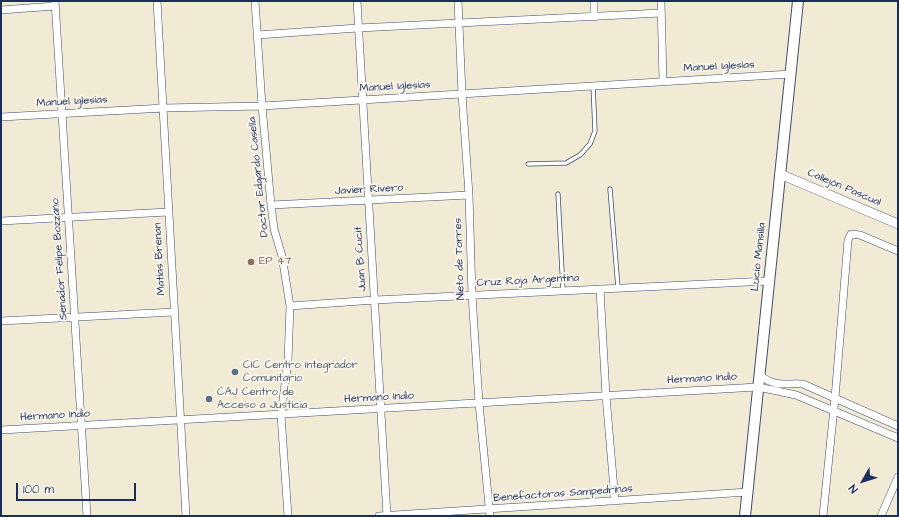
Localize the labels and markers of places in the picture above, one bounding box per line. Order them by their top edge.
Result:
place label: EP 47 [259,255,291,269]
marker: EP 47 [246,257,256,267]
place label: CIC Centro Integrador Comunitario [243,359,358,385]
marker: CIC Centro Integrador Comunitario [230,367,240,377]
place label: CAJ Centro de Acceso a Justicia [217,386,307,412]
marker: CAJ Centro de Acceso a Justicia [204,394,214,404]

